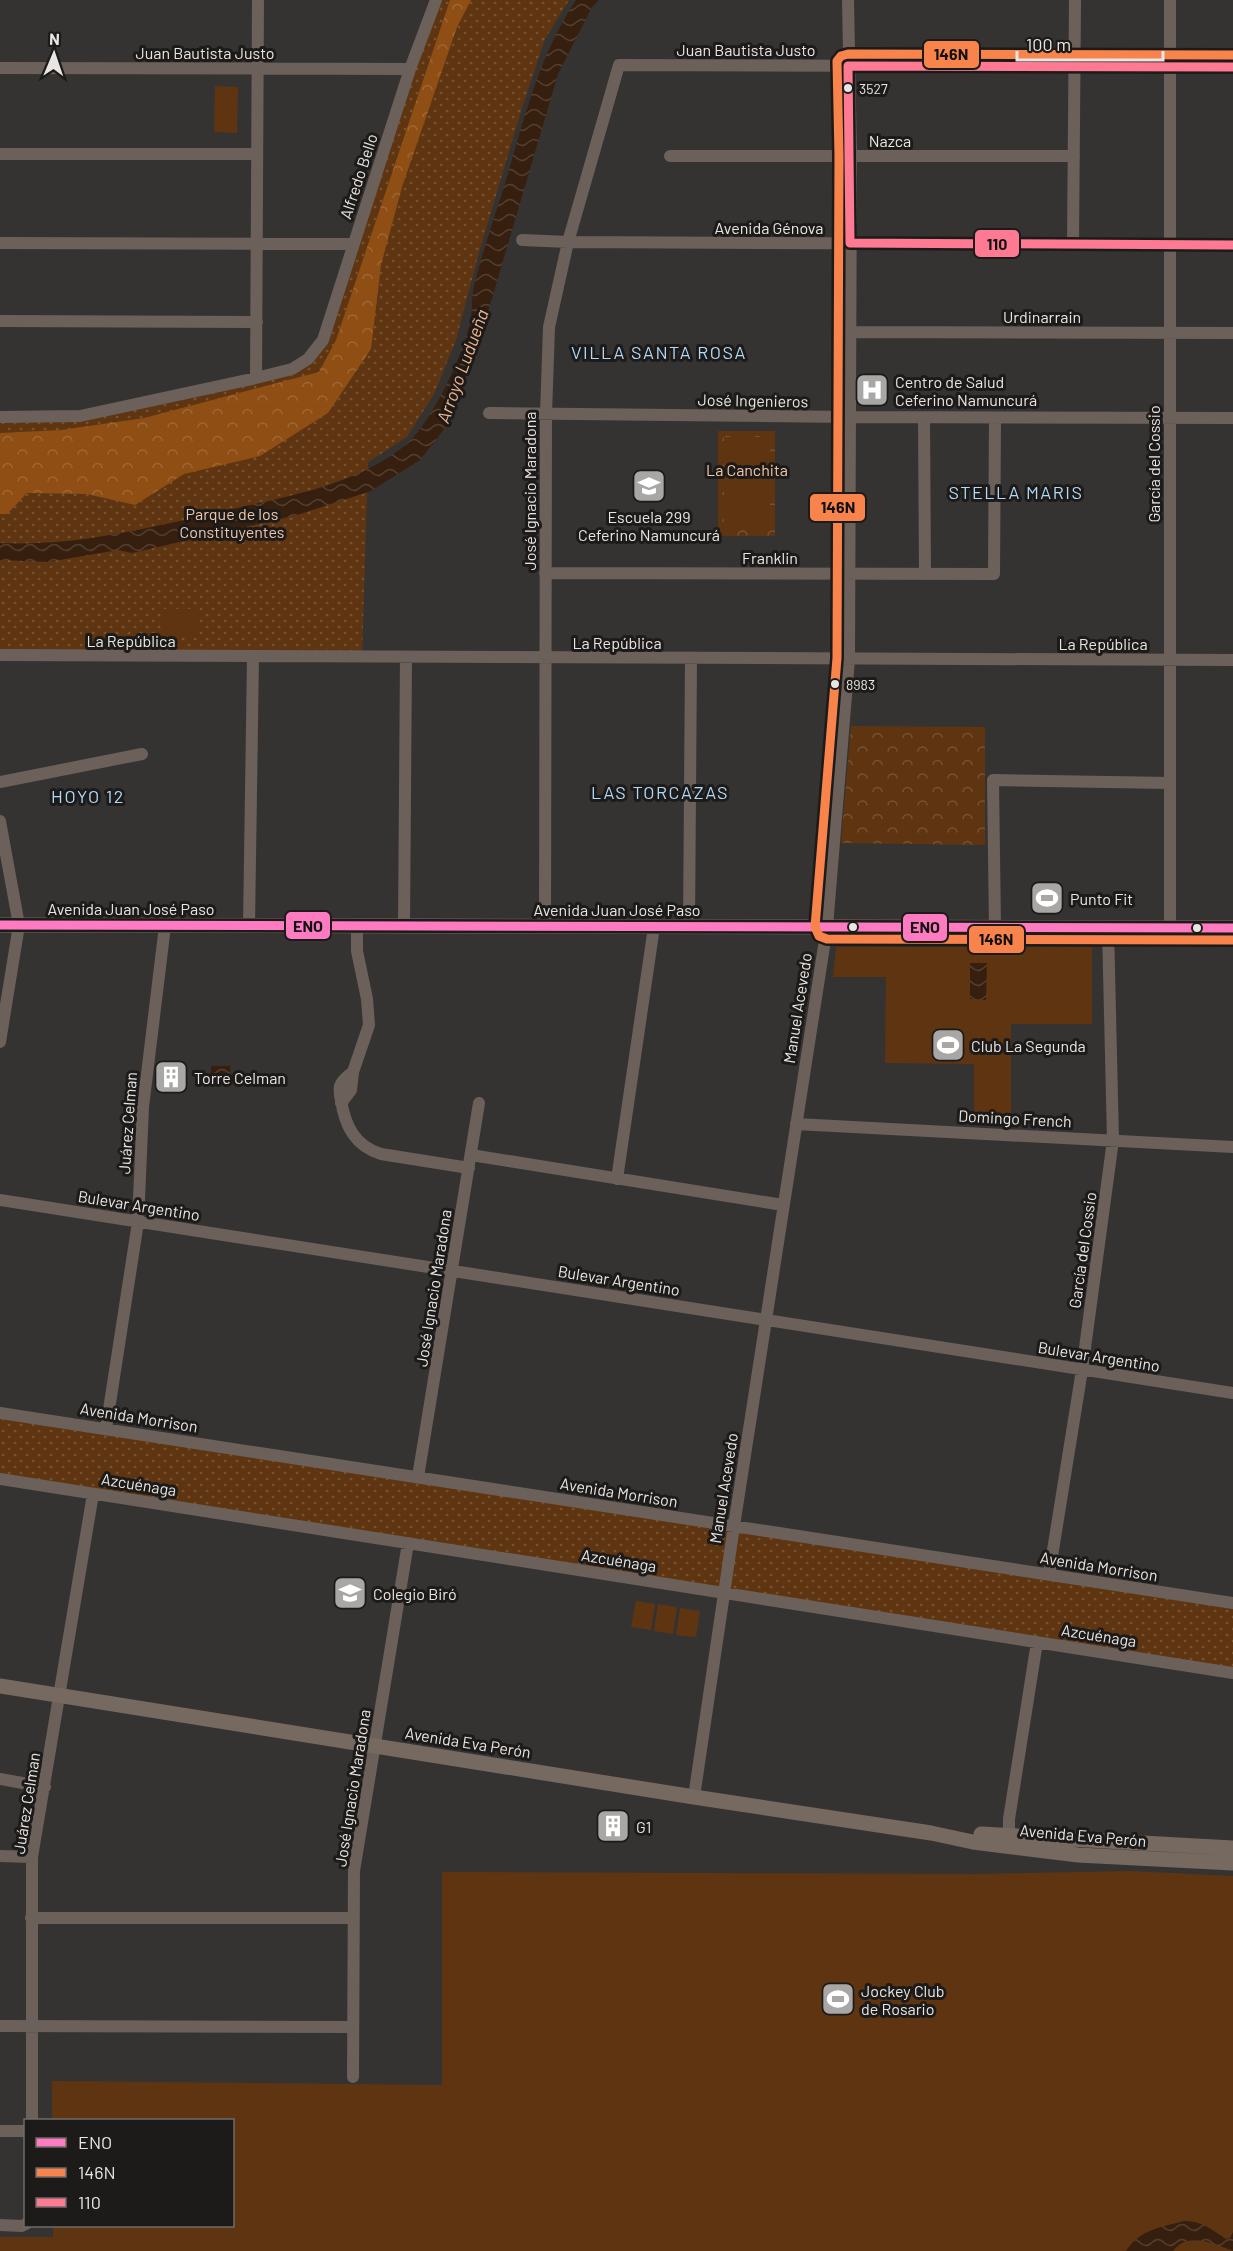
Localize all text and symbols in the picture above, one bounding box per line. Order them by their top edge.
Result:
north arrow [24,24,84,84]
scale bar [1017,24,1162,62]
text: N [49,29,60,48]
text: 100 m [1026,33,1071,55]
street label: Juan Bautista Justo [676,40,816,59]
line badge: 146N [923,40,980,69]
street label: Juan Bautista Justo [135,43,275,62]
text: 146N [934,44,968,63]
place label: 3527 [859,80,888,97]
marker: 3527 [842,82,854,94]
street label: Alfredo Bello [335,131,381,221]
street label: Nazca [869,131,911,150]
street label: Avenida Génova [715,218,823,237]
line badge: 110 [974,229,1020,258]
text: 110 [987,234,1007,253]
water label: Arroyo Ludueña [431,306,493,426]
street label: Urdinarrain [1003,307,1081,326]
district label: VILLA SANTA ROSA [571,341,747,363]
hospital icon: Centro de Salud Ceferino Namuncurá [854,372,890,408]
place label: Centro de Salud Ceferino Namuncurá [895,372,1037,409]
street label: José Ingenieros [698,390,808,410]
street label: García del Cossio [1144,405,1163,523]
street label: José Ignacio Maradona [520,411,539,571]
park label: La Canchita [706,460,788,479]
school or university icon: Escuela 299 Ceferino Namuncurá [631,468,667,504]
district label: STELLA MARIS [949,481,1083,503]
line badge: 146N [809,493,866,522]
text: 146N [821,497,855,516]
park label: Parque de los Constituyentes [180,504,284,541]
place label: Escuela 299 Ceferino Namuncurá [578,507,720,544]
street label: Franklin [742,548,798,567]
street label: La República [86,631,176,650]
street label: La República [572,633,662,652]
street label: La República [1058,634,1148,653]
place label: 8983 [846,676,875,693]
marker: 8983 [829,678,841,690]
district label: LAS TORCAZAS [591,781,729,803]
district label: HOYO 12 [51,785,125,807]
sports icon: Punto Fit [1029,880,1065,916]
place label: Punto Fit [1070,889,1133,908]
street label: Avenida Juan José Paso [47,899,215,918]
street label: Avenida Juan José Paso [533,900,701,919]
line badge: ENO [285,911,331,940]
line badge: ENO [902,913,948,942]
text: ENO [293,916,323,935]
text: ENO [910,917,940,936]
unlabelled marker [847,921,859,933]
unlabelled marker [1191,922,1203,934]
line badge: 146N [968,925,1025,954]
text: 146N [979,929,1013,948]
street label: Manuel Acevedo [779,951,815,1065]
sports icon: Club La Segunda [930,1027,966,1063]
place label: Club La Segunda [971,1036,1086,1055]
building icon: Torre Celman [153,1059,189,1095]
place label: Torre Celman [194,1068,286,1087]
street label: Juárez Celman [114,1071,140,1175]
street label: Domingo French [958,1106,1072,1130]
street label: Bulevar Argentino [77,1186,201,1224]
street label: García del Cossio [1064,1191,1100,1309]
street label: José Ignacio Maradona [411,1208,455,1368]
street label: Bulevar Argentino [557,1261,681,1299]
street label: Bulevar Argentino [1037,1337,1161,1375]
street label: Avenida Morrison [79,1398,199,1436]
street label: Manuel Acevedo [705,1431,741,1545]
street label: Azcuénaga [100,1469,178,1499]
street label: Avenida Morrison [559,1473,679,1511]
street label: Azcuénaga [580,1545,658,1575]
street label: Avenida Morrison [1039,1547,1159,1585]
school or university icon: Colegio Biró [332,1575,368,1611]
place label: Colegio Biró [373,1584,457,1603]
street label: Azcuénaga [1060,1620,1138,1650]
street label: José Ignacio Maradona [330,1708,374,1868]
street label: Avenida Eva Perón [404,1723,532,1761]
street label: Juárez Celman [9,1751,43,1855]
building icon: G1 [595,1808,631,1844]
place label: G1 [636,1817,651,1836]
street label: Avenida Eva Perón [1019,1820,1147,1850]
sports icon: Jockey Club de Rosario [820,1981,856,2017]
place label: Jockey Club de Rosario [861,1981,945,2018]
legend [24,2119,234,2227]
text: ENO [78,2131,112,2153]
text: 146N [78,2161,116,2183]
text: 110 [78,2191,101,2213]

